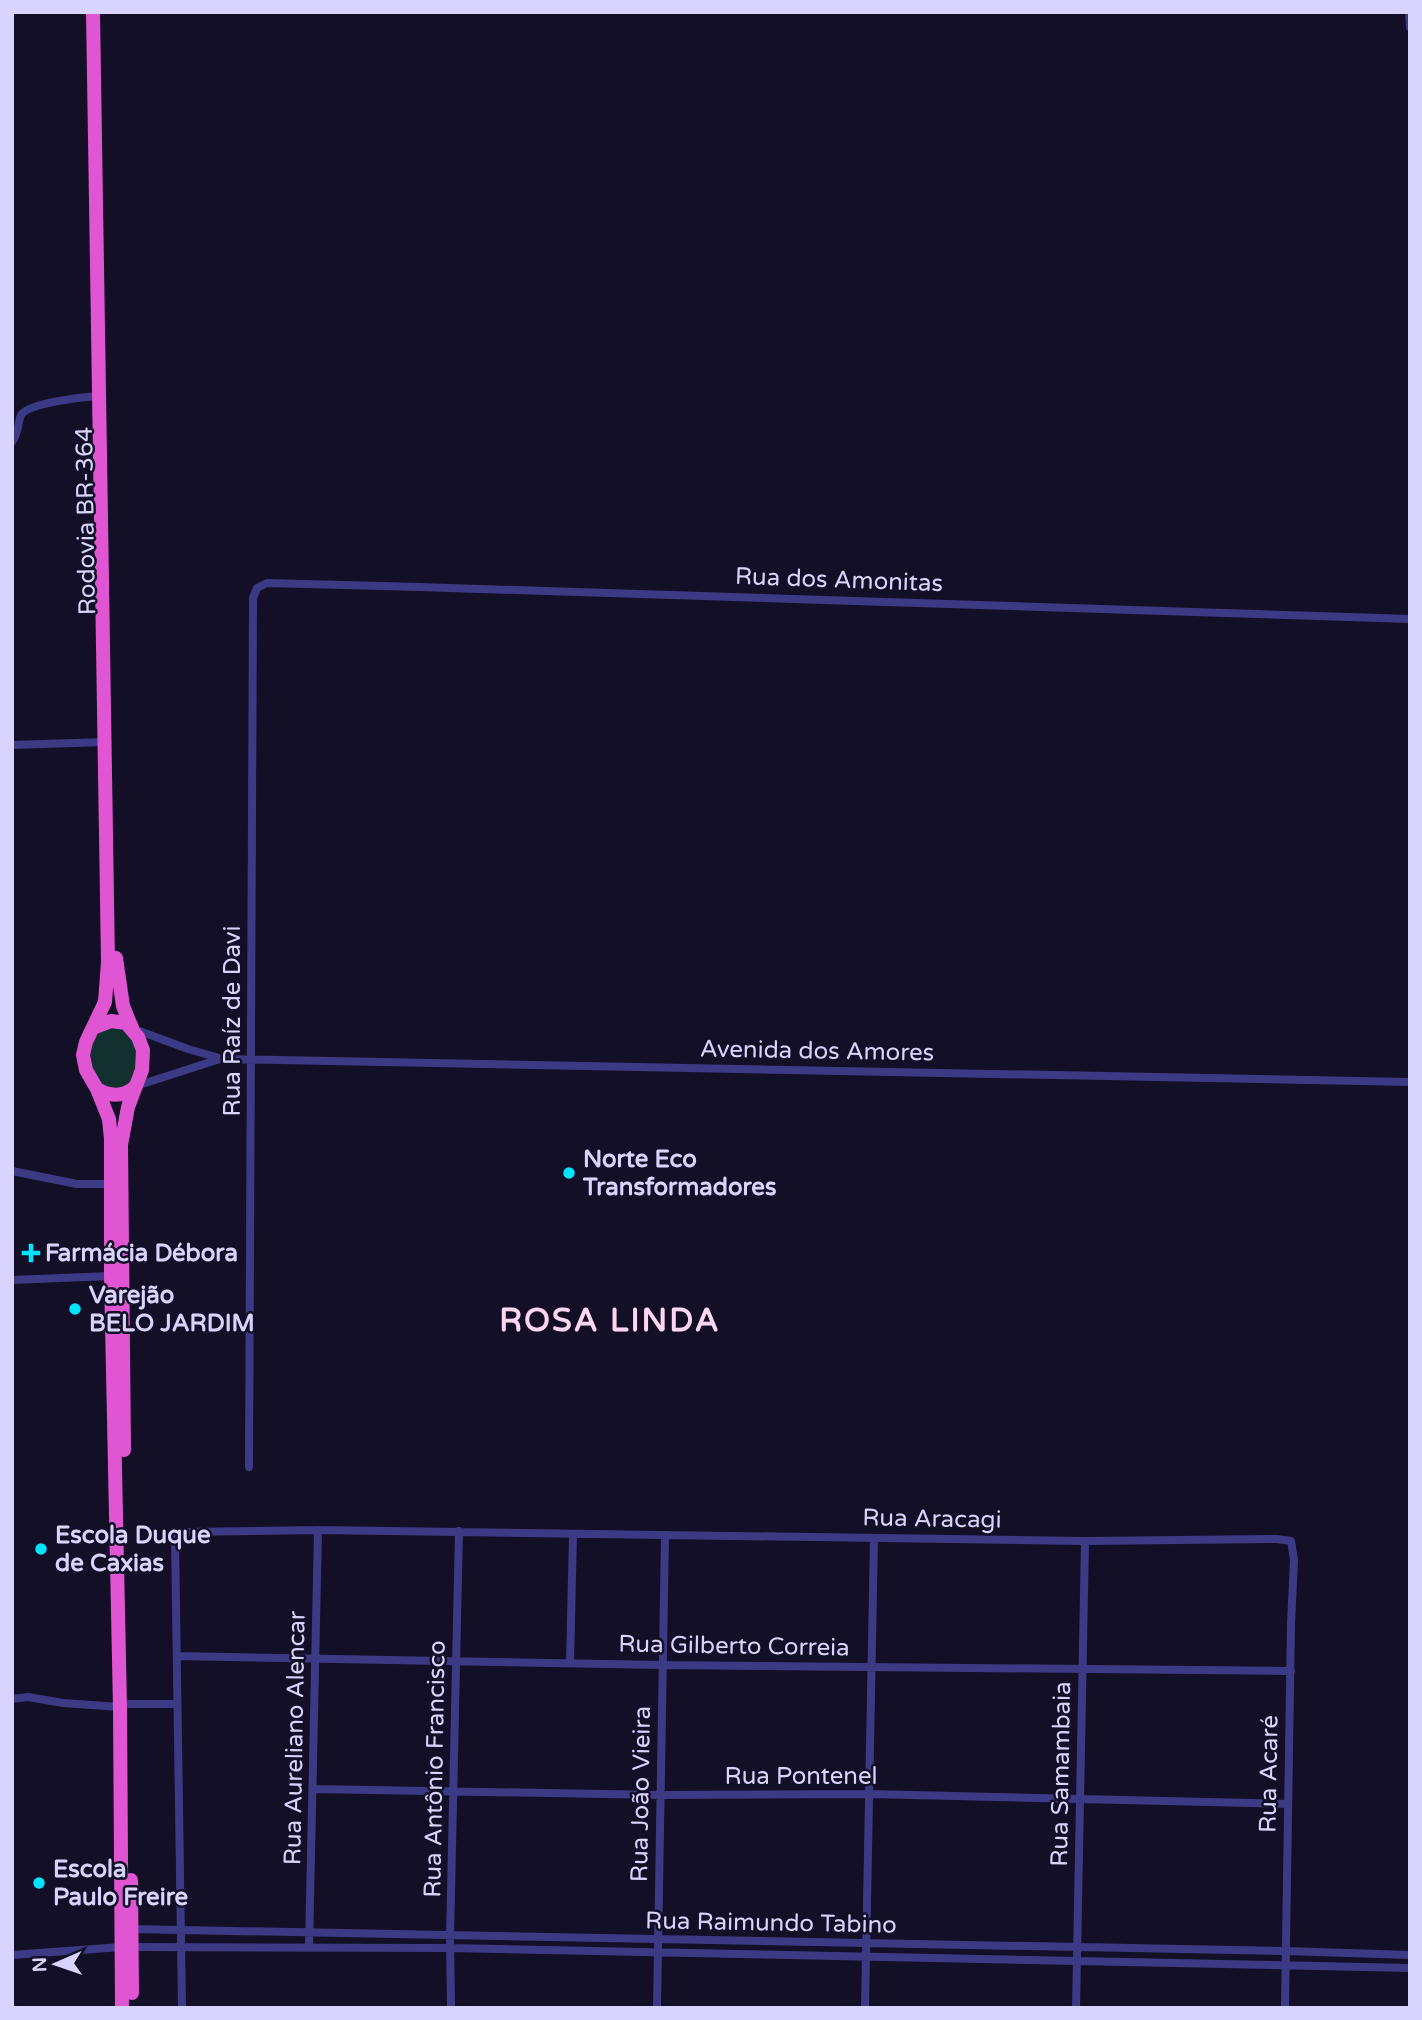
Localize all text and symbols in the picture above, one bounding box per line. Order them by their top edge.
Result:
street label: Rodovia BR-364 [70,427,102,615]
street label: Rua dos Amonitas [735,562,943,598]
street label: Rua Raíz de Davi [218,926,247,1116]
street label: Avenida dos Amores [700,1034,934,1068]
place label: Norte Eco Transformadores [582,1145,776,1202]
marker: Norte Eco Transformadores [561,1165,577,1181]
place label: Farmácia Débora [45,1239,238,1268]
marker: Farmácia Débora [23,1245,39,1261]
place label: Varejão BELO JARDIM [89,1281,255,1338]
marker: Varejão BELO JARDIM [67,1301,83,1317]
district label: ROSA LINDA [499,1302,721,1340]
street label: Rua Aracagi [862,1503,1002,1535]
place label: Escola Duque de Caxias [55,1521,211,1578]
marker: Escola Duque de Caxias [33,1541,49,1557]
street label: Rua Aureliano Alencar [278,1610,312,1865]
street label: Rua Gilberto Correia [618,1629,850,1663]
street label: Rua Antônio Francisco [418,1640,452,1898]
street label: Rua Samambaia [1045,1681,1077,1867]
street label: Rua João Vieira [625,1706,657,1882]
street label: Rua Acaré [1253,1715,1285,1833]
street label: Rua Pontenel [725,1762,877,1791]
place label: Escola Paulo Freire [53,1855,188,1912]
marker: Escola Paulo Freire [31,1875,47,1891]
street label: Rua Raimundo Tabino [645,1906,897,1940]
north arrow [21,1929,91,1999]
text: N [29,1957,51,1973]

